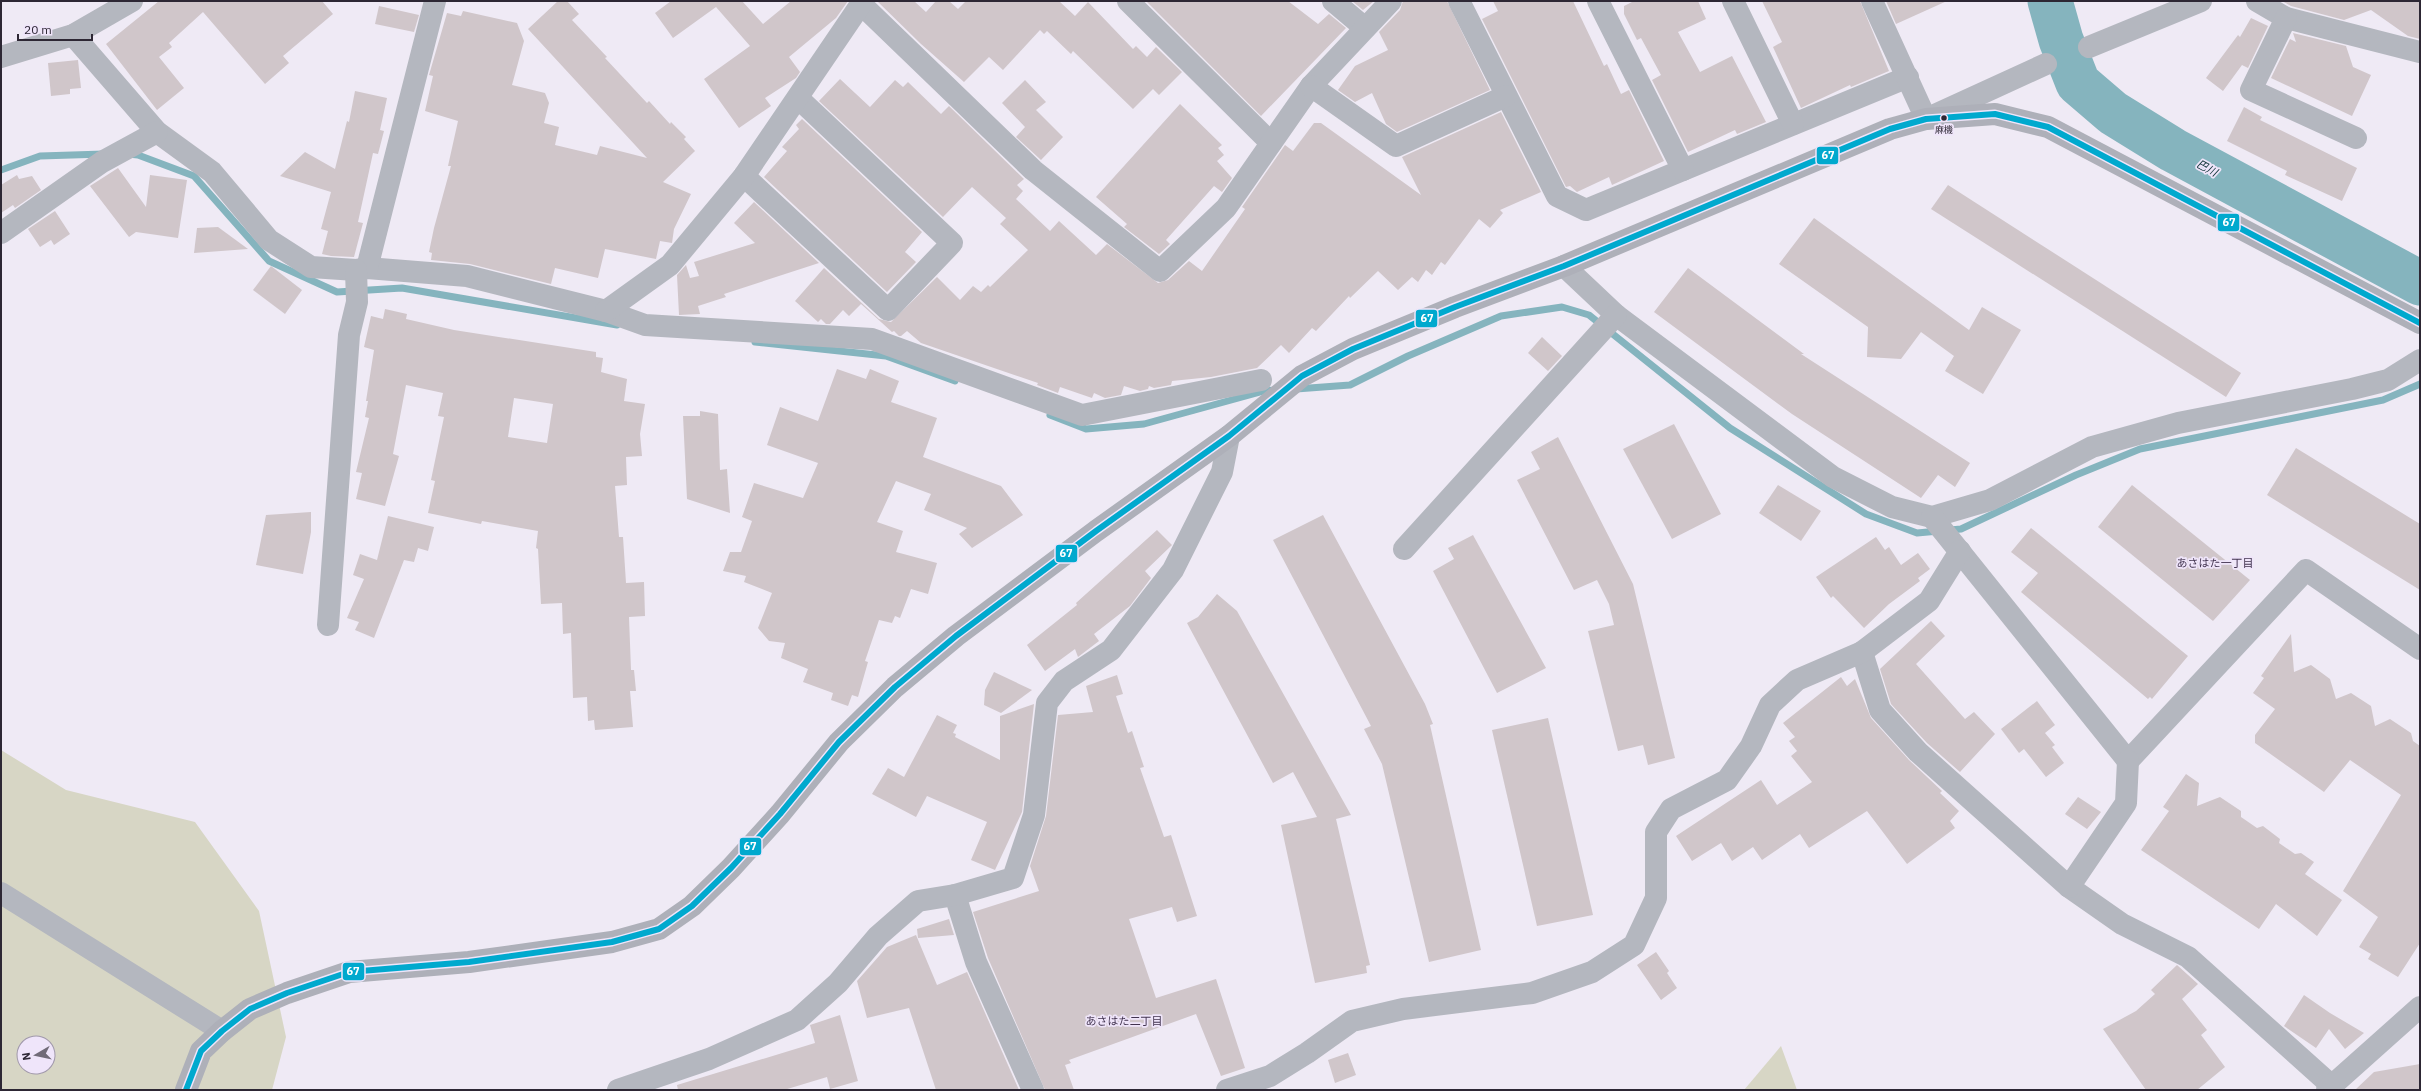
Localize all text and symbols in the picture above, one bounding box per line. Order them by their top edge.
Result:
scale bar [18,16,92,42]
text: 20 m [24,22,52,37]
marker: 麻機 [1939,113,1949,123]
place label: 麻機 [1935,124,1953,135]
line badge: 67 [1816,146,1839,165]
text: 67 [1821,148,1835,162]
water label: 巴川 [2194,157,2221,180]
line badge: 67 [2217,213,2240,232]
text: 67 [2222,215,2236,229]
line badge: 67 [1415,309,1438,328]
text: 67 [1420,311,1434,325]
line badge: 67 [1055,544,1078,563]
text: 67 [1059,546,1073,560]
district label: あさはた一丁目 [2177,556,2253,570]
line badge: 67 [739,837,762,856]
text: 67 [743,839,757,853]
line badge: 67 [342,962,365,981]
text: 67 [346,964,360,978]
district label: あさはた二丁目 [1086,1014,1162,1028]
north arrow [16,1035,56,1075]
text: N [19,1052,34,1062]

